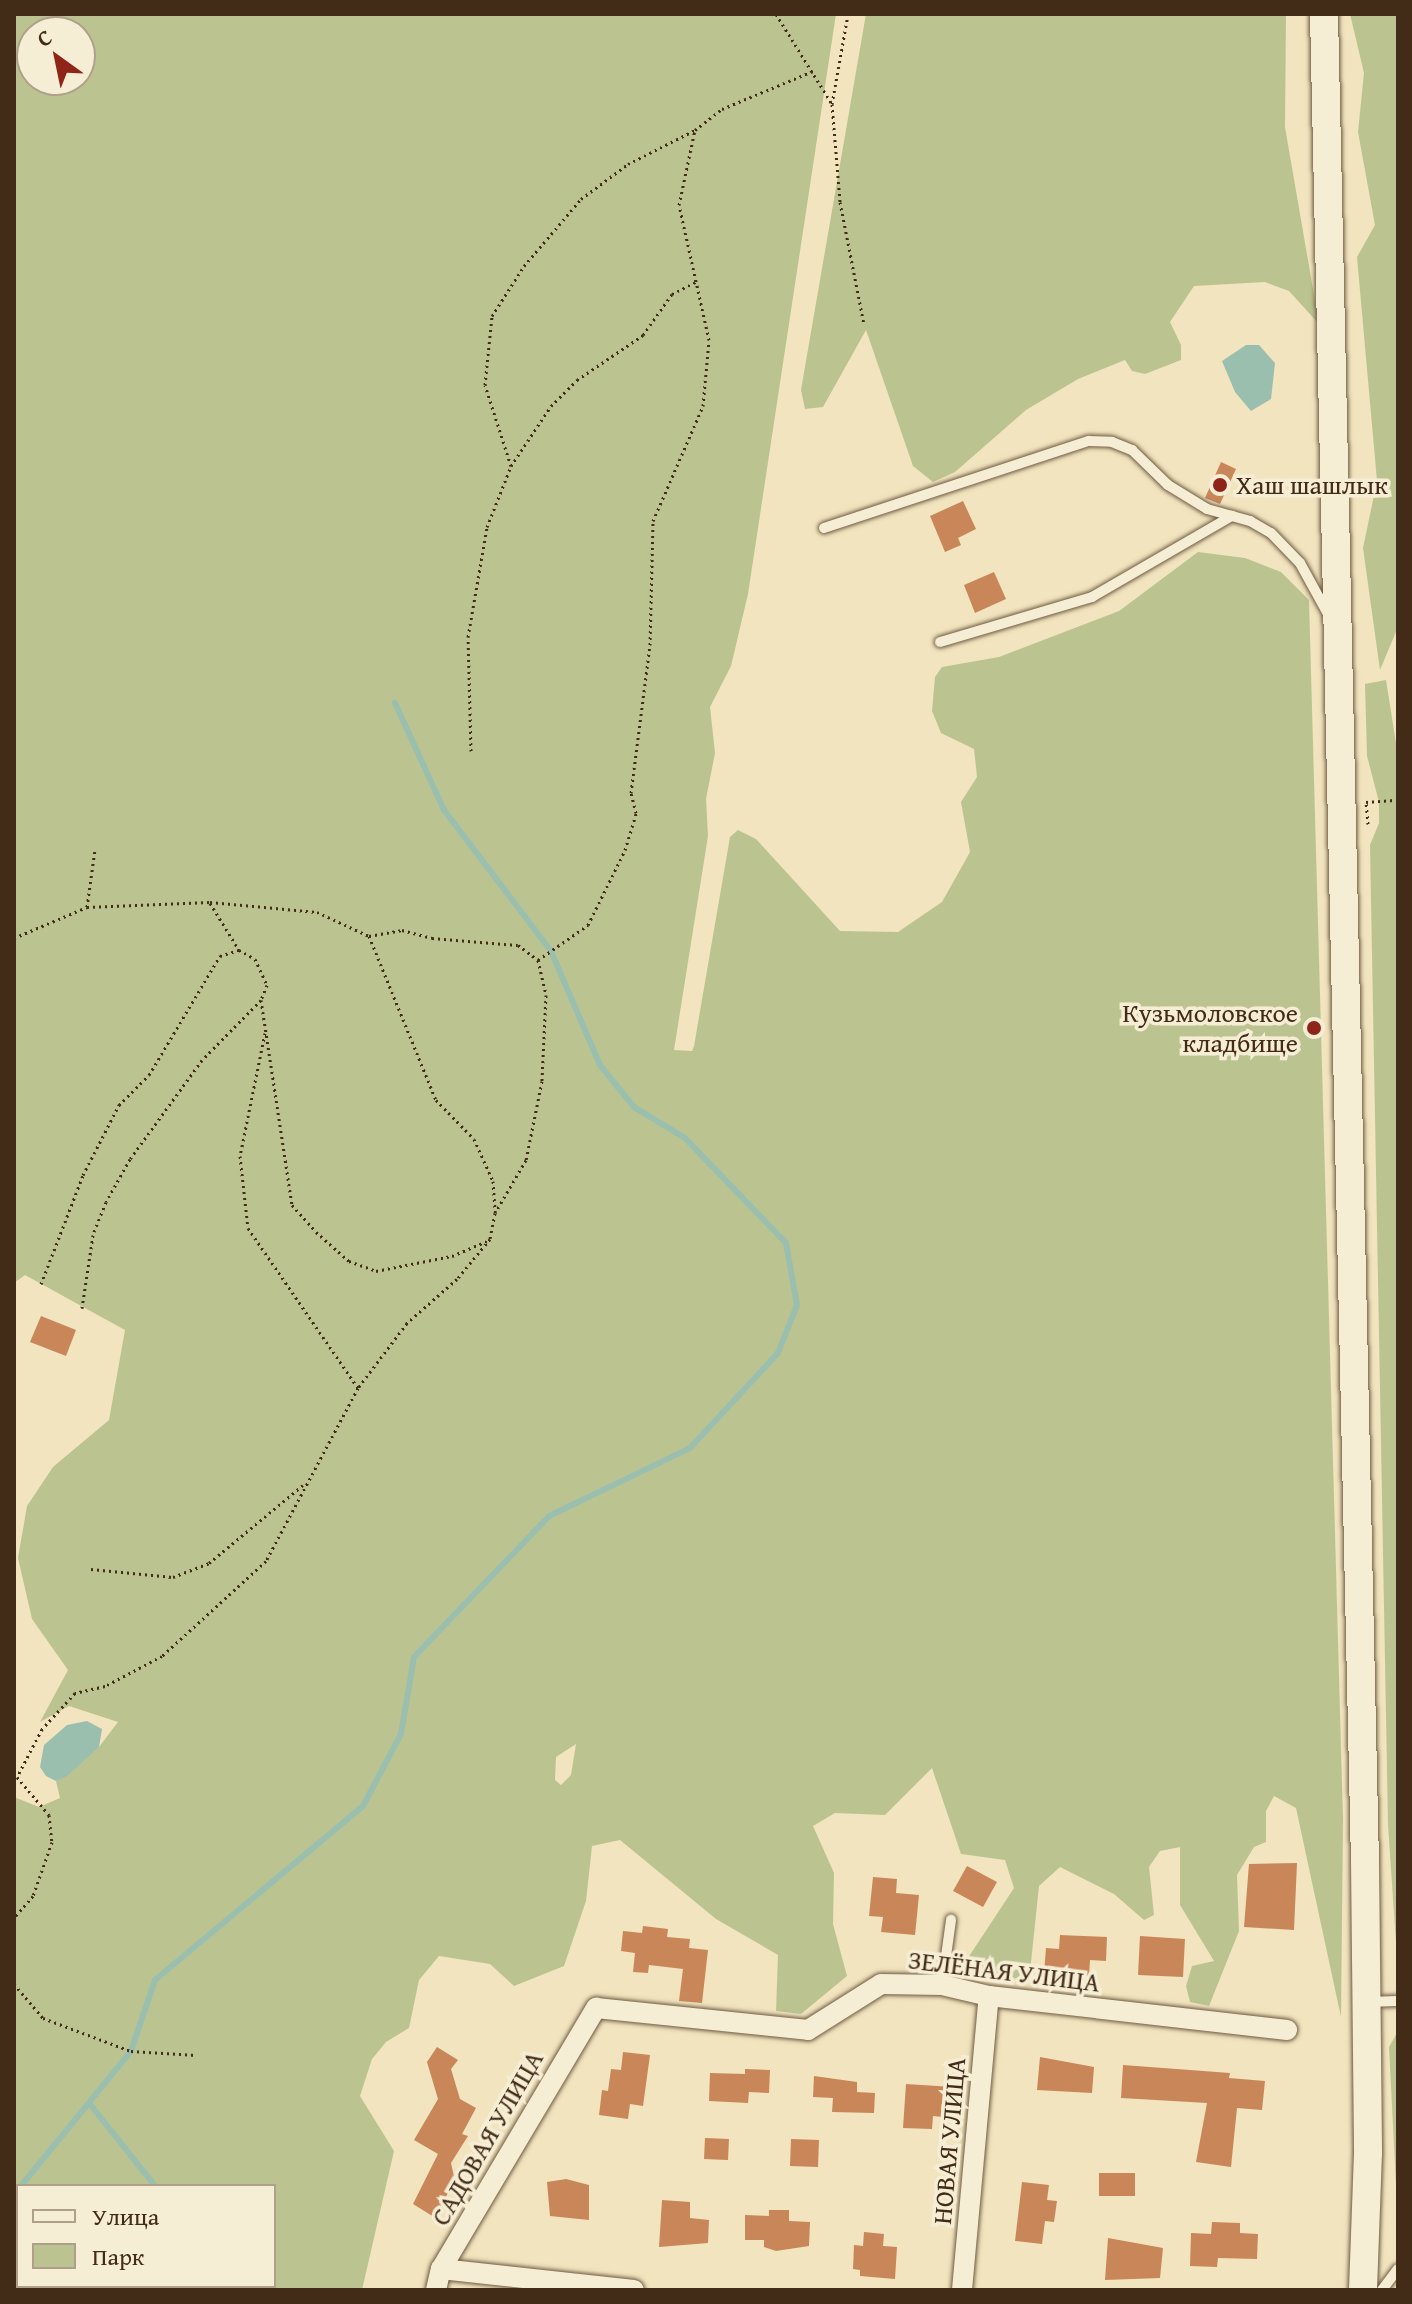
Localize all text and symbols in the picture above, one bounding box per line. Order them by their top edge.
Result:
north arrow [16,16,96,96]
text: С [30,21,58,54]
place label: Хаш шашлык [1236,469,1388,501]
marker: Хаш шашлык [1211,476,1229,494]
place label: Кузьмоловское кладбище [1123,997,1298,1058]
marker: Кузьмоловское кладбище [1305,1019,1323,1037]
street label: ЗЕЛЁНАЯ УЛИЦА [906,1944,1102,1998]
street label: САДОВАЯ УЛИЦА [424,2045,550,2231]
street label: НОВАЯ УЛИЦА [926,2056,972,2226]
legend [16,2184,276,2288]
text: Улица [92,2199,159,2234]
text: Парк [92,2239,144,2274]

